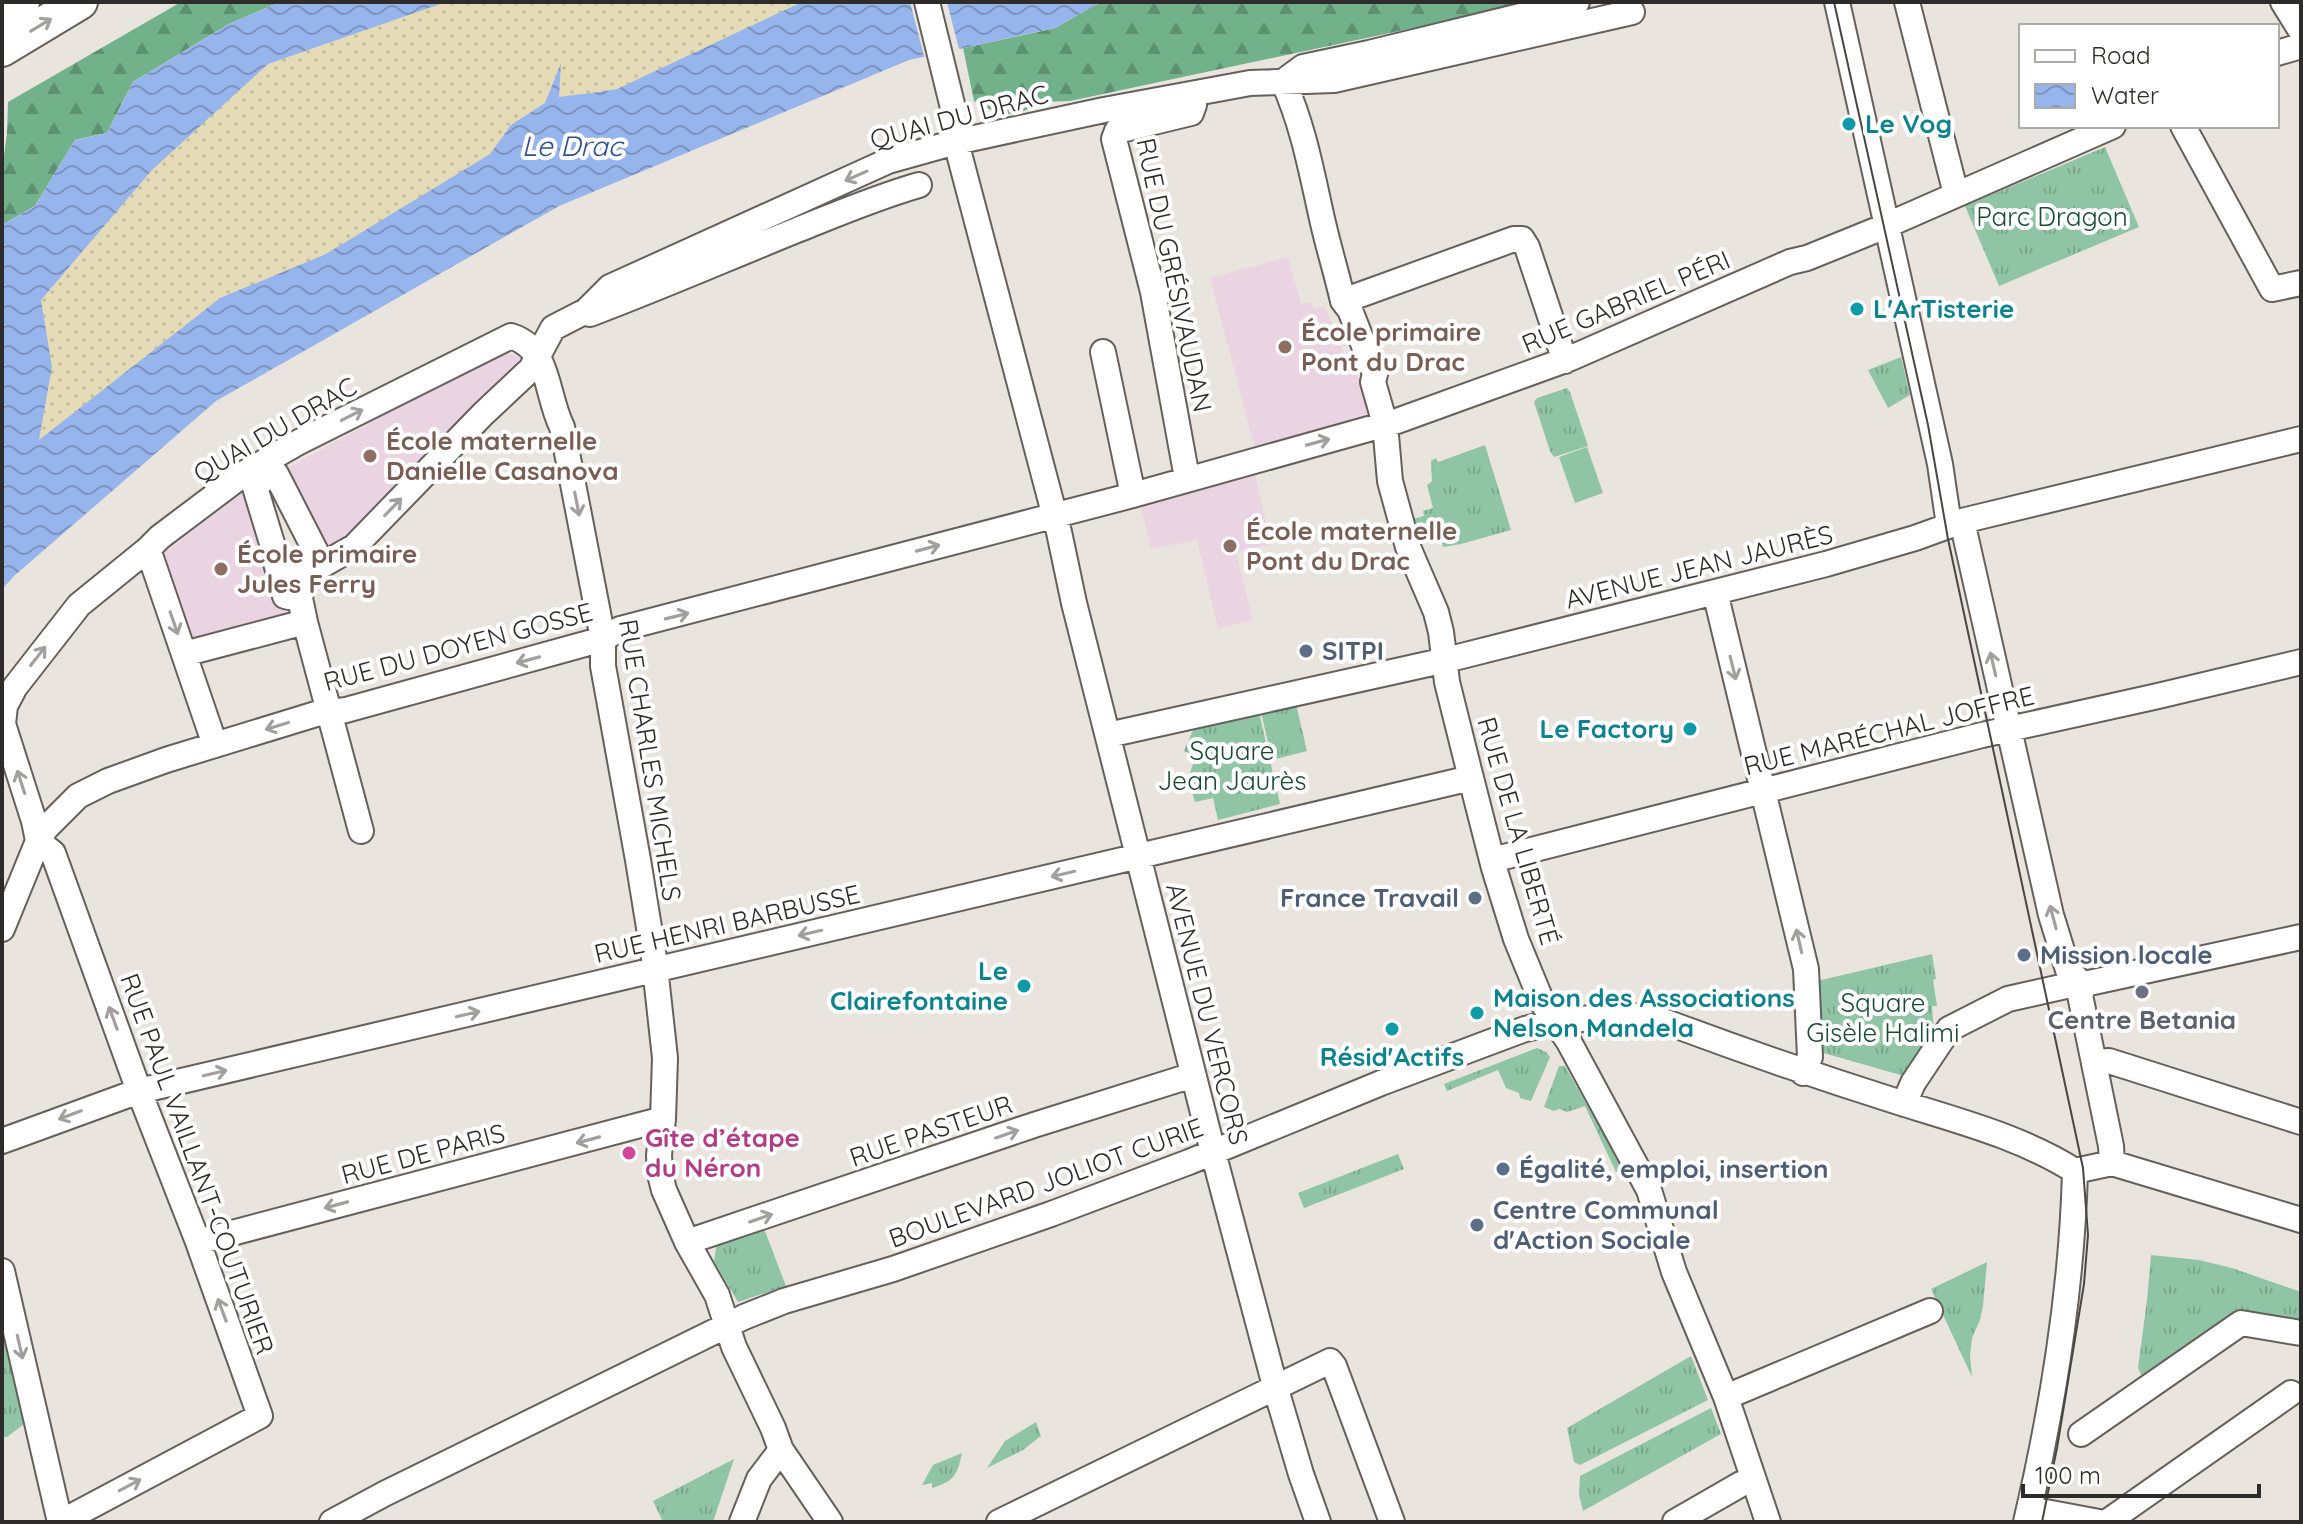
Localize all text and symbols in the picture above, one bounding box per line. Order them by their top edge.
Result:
one-way arrow [29,16,52,32]
legend [2019,24,2279,128]
text: Road [2091,40,2151,70]
street label: QUAI DU DRAC [866,77,1052,156]
text: Water [2091,80,2159,110]
place label: Le Vog [1865,107,1952,140]
marker: Le Vog [1840,115,1858,133]
water label: Le Drac [522,128,625,163]
street label: RUE DU GRÉSIVAUDAN [1129,135,1220,415]
one-way arrow [844,169,868,184]
park label: Parc Dragon [1976,200,2128,233]
street label: RUE GABRIEL PÉRI [1517,243,1735,360]
place label: L'ArTisterie [1873,292,2014,325]
marker: L'ArTisterie [1848,300,1866,318]
place label: École primaire Pont du Drac [1301,315,1481,378]
marker: École primaire Pont du Drac [1276,338,1294,356]
street label: QUAI DU DRAC [187,370,362,490]
one-way arrow [340,407,364,422]
place label: École maternelle Danielle Casanova [386,424,618,487]
one-way arrow [1305,434,1331,449]
marker: École maternelle Danielle Casanova [361,447,379,465]
one-way arrow [570,490,585,516]
one-way arrow [383,497,402,517]
place label: École maternelle Pont du Drac [1246,514,1457,577]
street label: AVENUE JEAN JAURÈS [1562,517,1836,616]
place label: École primaire Jules Ferry [237,537,417,600]
marker: École maternelle Pont du Drac [1221,537,1239,555]
one-way arrow [915,539,940,554]
marker: École primaire Jules Ferry [212,560,230,578]
street label: RUE DU DOYEN GOSSE [320,595,596,698]
one-way arrow [664,607,689,622]
one-way arrow [167,610,182,635]
street label: RUE CHARLES MICHELS [612,617,689,903]
place label: SITPI [1322,634,1384,667]
marker: SITPI [1297,642,1315,660]
one-way arrow [30,646,47,667]
one-way arrow [1985,652,2000,677]
one-way arrow [516,653,542,668]
one-way arrow [1727,654,1742,680]
street label: RUE MARÉCHAL JOFFRE [1740,678,2037,783]
place label: Le Factory [1540,712,1674,745]
street label: RUE DE LA LIBERTÉ [1470,713,1567,949]
one-way arrow [264,719,290,734]
marker: Le Factory [1681,720,1699,738]
park label: Square Jean Jaurès [1157,734,1307,797]
one-way arrow [13,770,28,795]
one-way arrow [1050,867,1076,882]
street label: RUE HENRI BARBUSSE [591,877,863,970]
street label: AVENUE DU VERCORS [1159,880,1256,1148]
place label: France Travail [1280,881,1459,914]
marker: France Travail [1466,889,1484,907]
one-way arrow [2044,905,2059,931]
one-way arrow [797,926,823,941]
one-way arrow [1791,928,1806,954]
place label: Mission locale [2040,938,2213,971]
marker: Mission locale [2015,946,2033,964]
place label: Le Clairefontaine [830,954,1008,1017]
street label: RUE PAUL VAILLANT-COUTURIER [113,969,282,1359]
marker: Le Clairefontaine [1015,977,1033,995]
place label: Maison des Associations Nelson Mandela [1493,981,1795,1044]
marker: Centre Betania [2133,983,2151,1001]
park label: Square Gisèle Halimi [1806,986,1960,1049]
place label: Centre Betania [2048,1003,2236,1036]
marker: Maison des Associations Nelson Mandela [1468,1004,1486,1022]
one-way arrow [455,1005,480,1020]
one-way arrow [105,1006,119,1031]
marker: Résid'Actifs [1383,1020,1401,1038]
place label: Résid'Actifs [1320,1040,1464,1073]
one-way arrow [202,1065,227,1080]
street label: RUE PASTEUR [845,1087,1017,1174]
one-way arrow [58,1109,83,1123]
street label: BOULEVARD JOLIOT CURIE [884,1110,1207,1255]
street label: RUE DE PARIS [337,1116,508,1191]
place label: Gîte d’étape du Néron [645,1121,800,1184]
one-way arrow [995,1126,1020,1141]
one-way arrow [575,1134,601,1149]
marker: Gîte d’étape du Néron [620,1144,638,1162]
place label: Égalité, emploi, insertion [1519,1152,1829,1185]
marker: Égalité, emploi, insertion [1494,1160,1512,1178]
place label: Centre Communal d'Action Sociale [1493,1193,1719,1256]
one-way arrow [324,1199,350,1214]
one-way arrow [748,1209,773,1224]
marker: Centre Communal d'Action Sociale [1468,1216,1486,1234]
one-way arrow [214,1299,228,1323]
one-way arrow [13,1333,28,1359]
scale bar [2023,1448,2259,1498]
text: 100 m [2035,1460,2101,1490]
one-way arrow [117,1477,141,1493]

